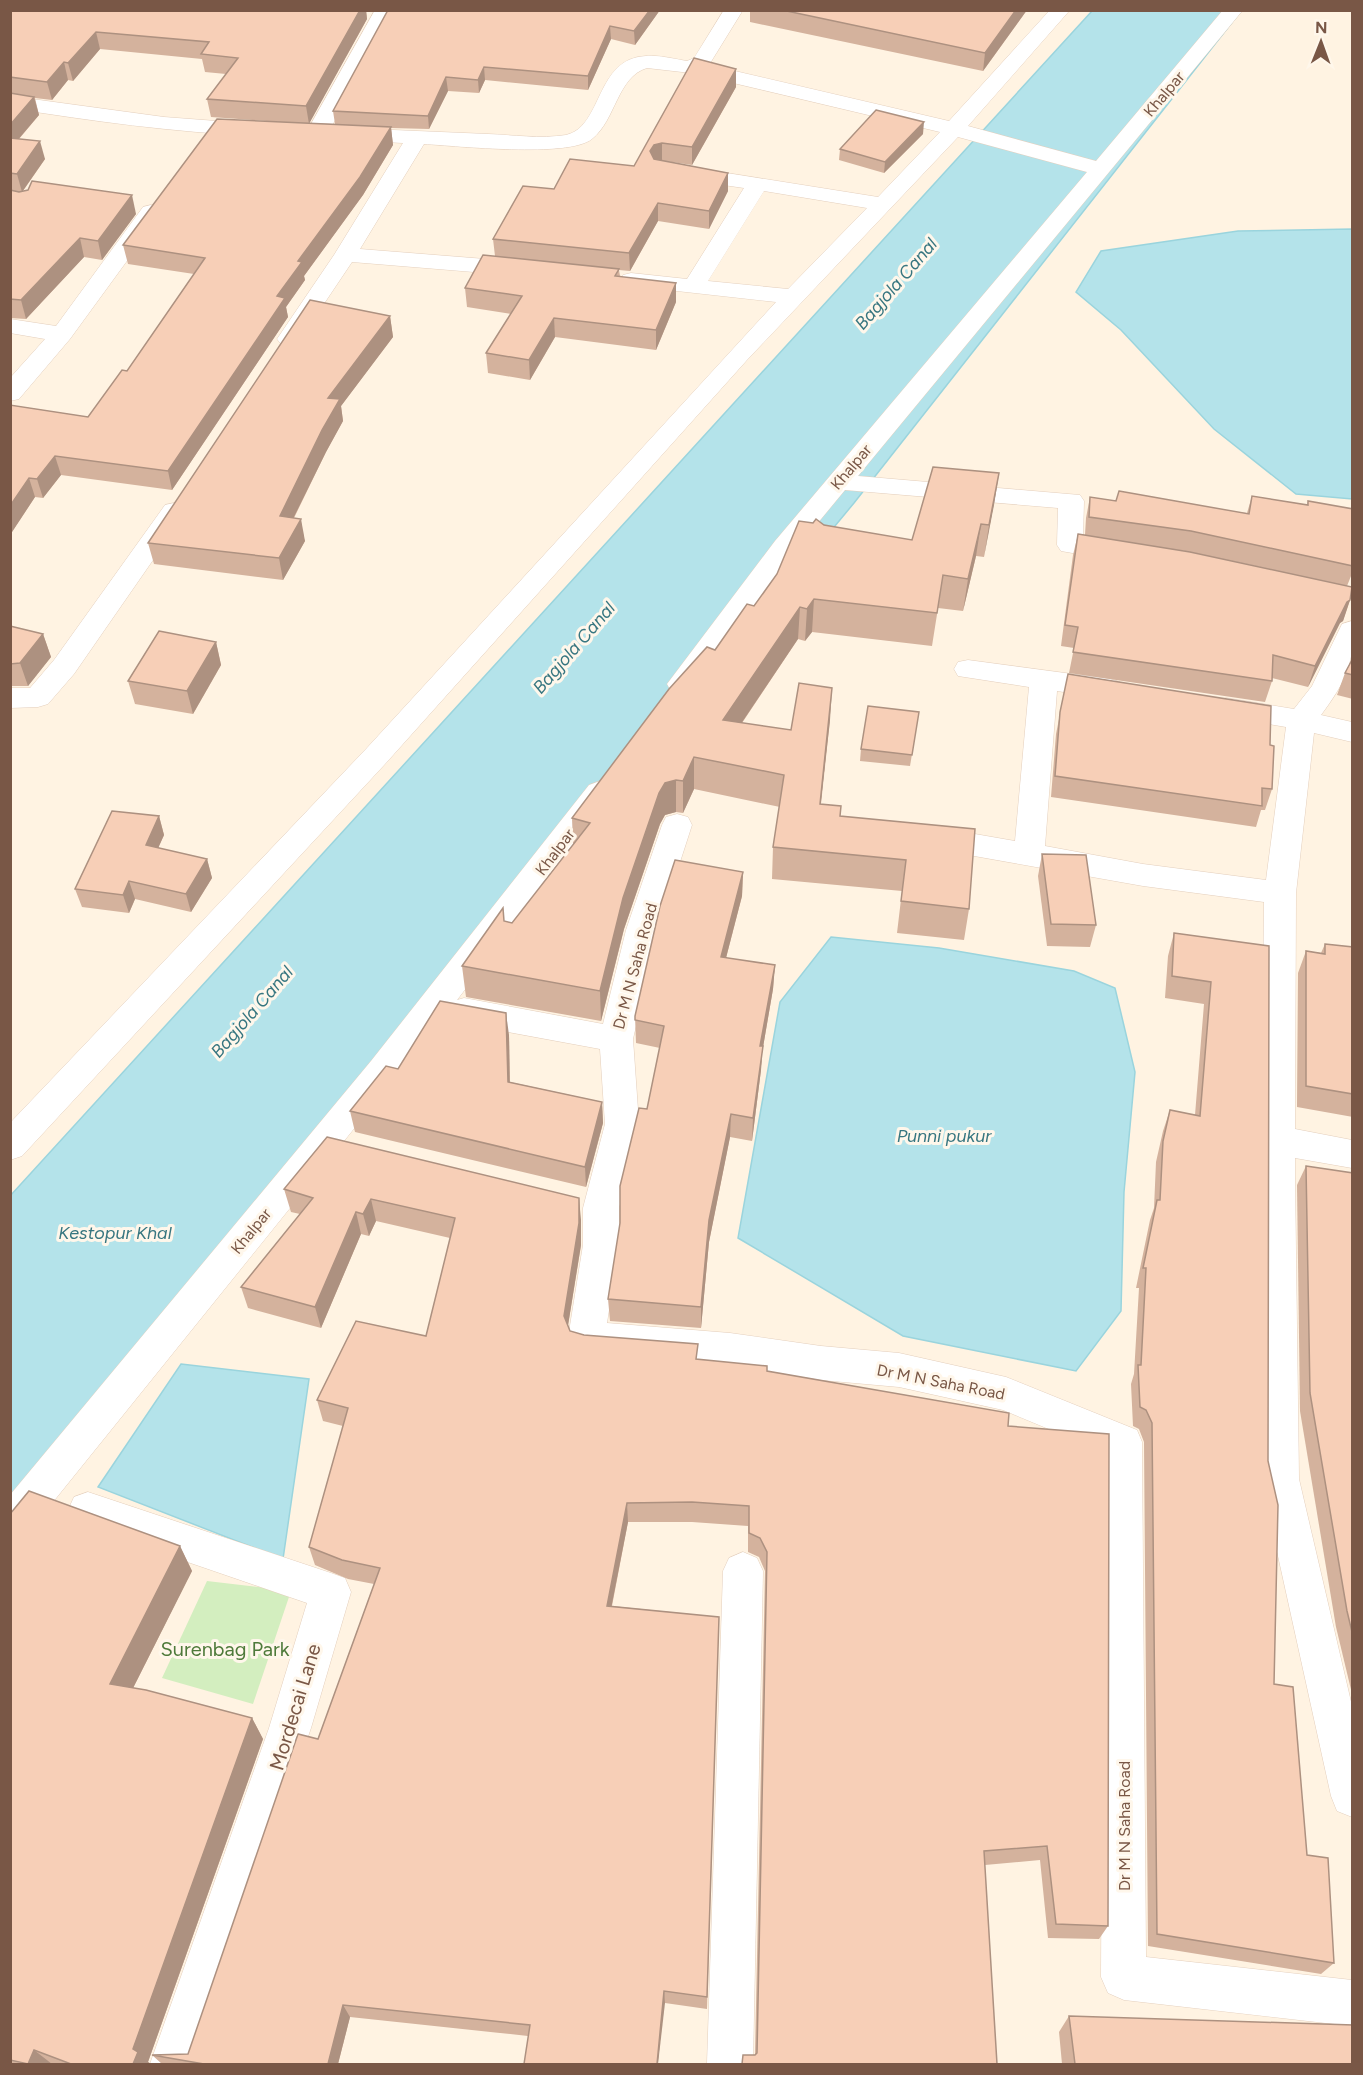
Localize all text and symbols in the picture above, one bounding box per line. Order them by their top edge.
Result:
north arrow [1291,12,1351,72]
text: N [1315,18,1328,37]
street label: Khalpar [1140,67,1189,121]
water label: Bagjola Canal [850,233,942,334]
street label: Khalpar [827,440,876,494]
water label: Bagjola Canal [528,597,620,698]
street label: Khalpar [531,824,579,879]
street label: Dr M N Saha Road [609,901,661,1031]
water label: Bagjola Canal [206,961,298,1062]
water label: Punni pukur [897,1125,992,1147]
street label: Khalpar [227,1204,276,1258]
water label: Kestopur Khal [58,1222,173,1244]
street label: Dr M N Saha Road [875,1360,1007,1404]
park label: Surenbag Park [161,1637,290,1661]
street label: Mordecai Lane [264,1641,326,1773]
street label: Dr M N Saha Road [1115,1761,1134,1891]

